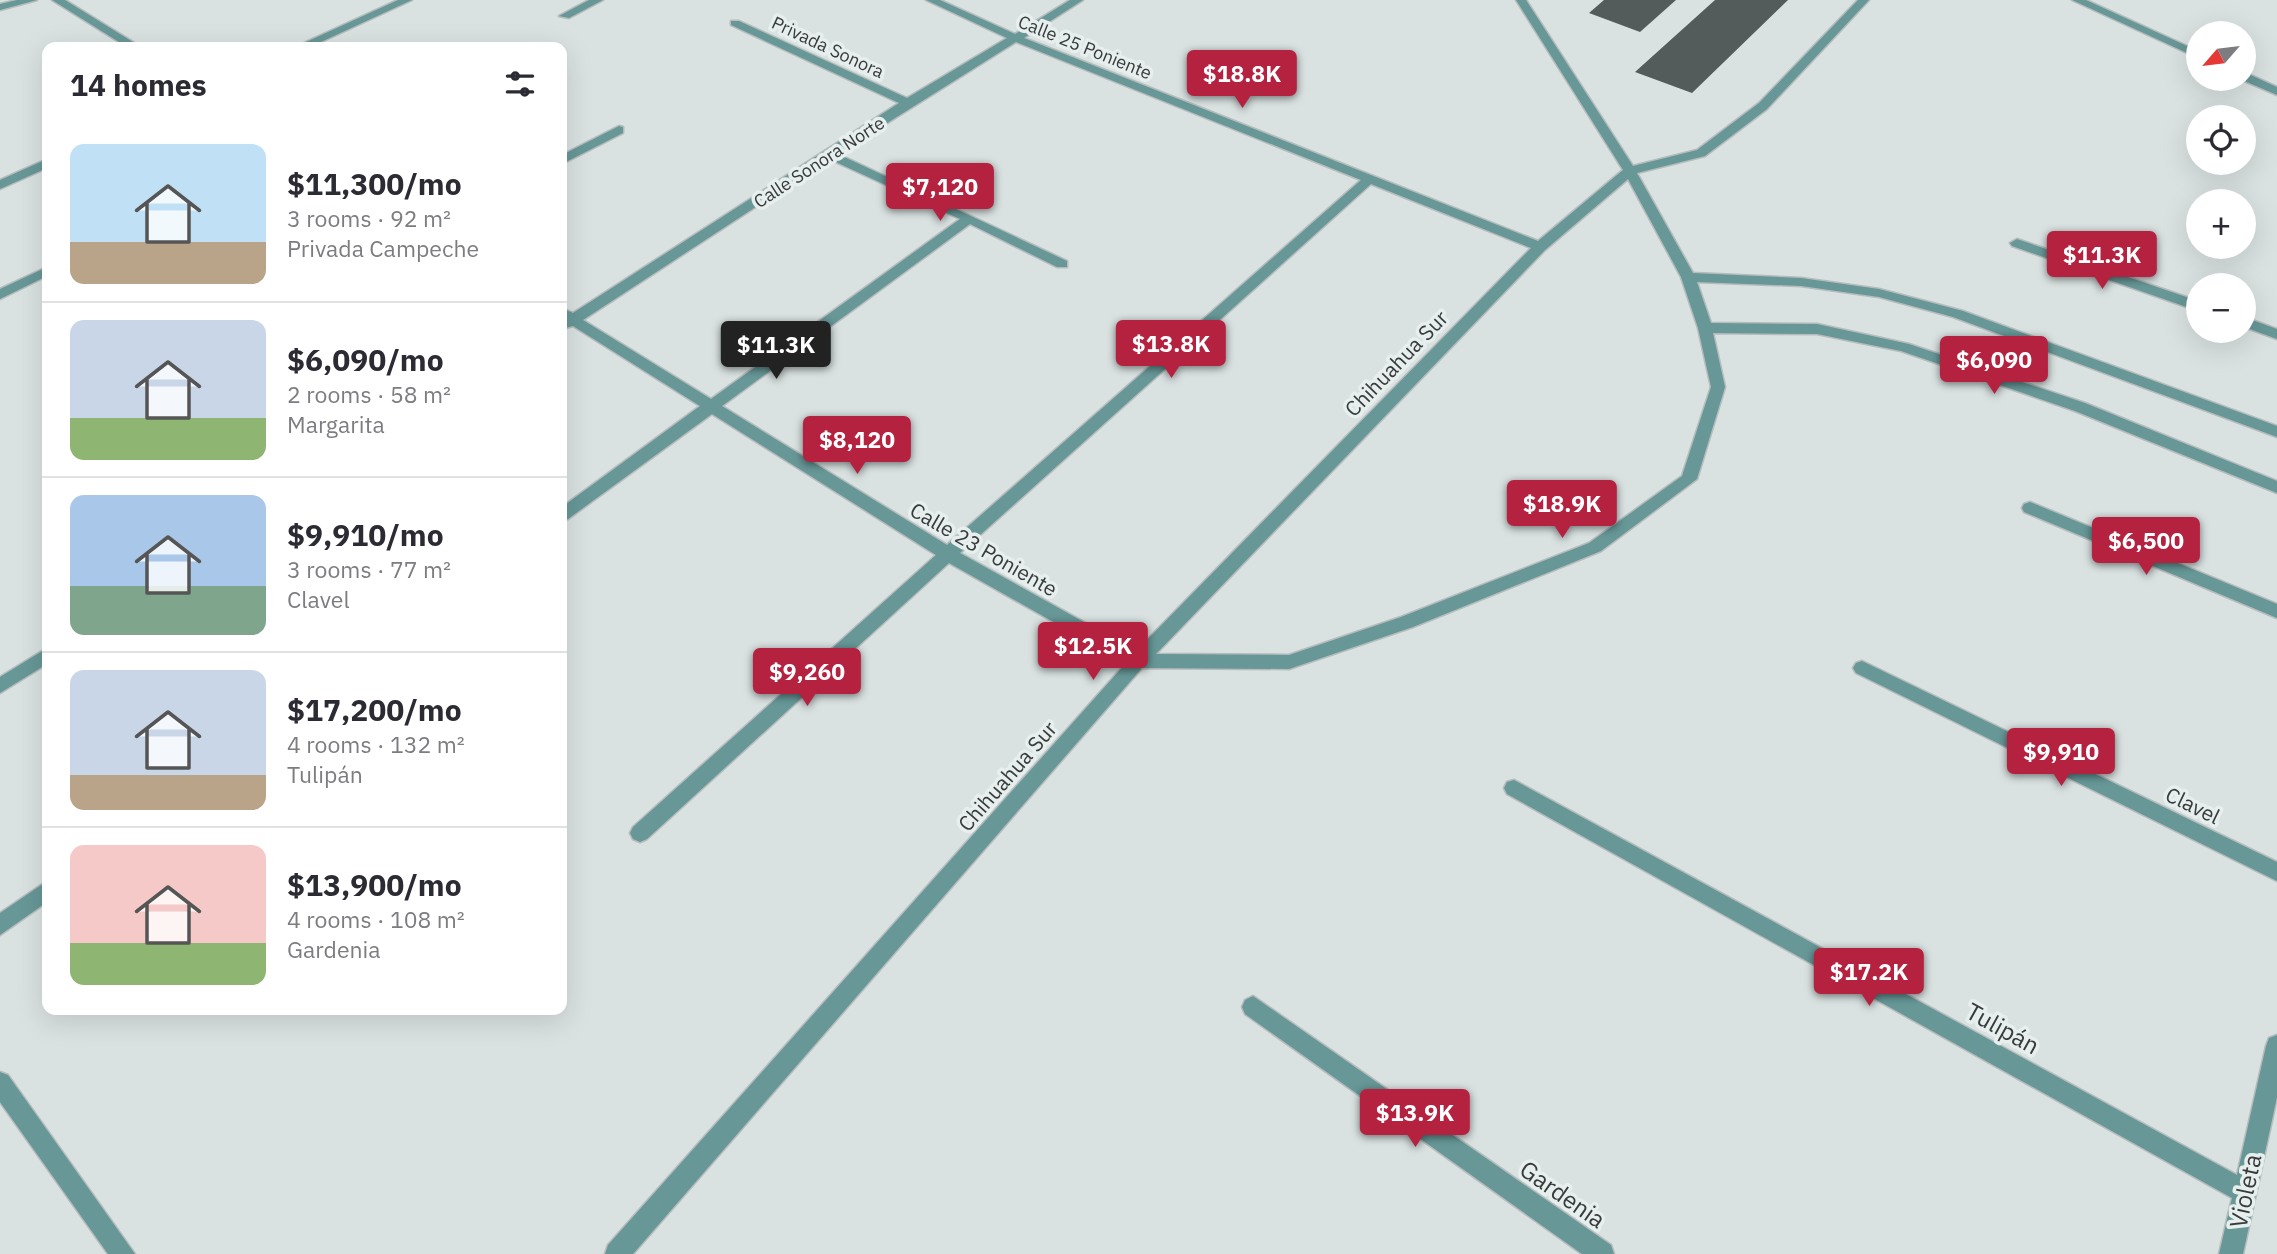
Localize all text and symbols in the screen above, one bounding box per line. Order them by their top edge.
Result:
street label: Calle 25 Poniente [1015,10,1155,84]
street label: Privada Sonora [768,11,888,83]
north arrow [2186,21,2256,91]
map controls [2186,21,2256,343]
pin: $18.8K [1185,50,1299,110]
text: $18.8K [1203,58,1281,88]
text: 14 homes [70,65,207,104]
icon: filters [501,65,539,103]
button: locate [2186,105,2256,175]
street label: Calle Sonora Norte [749,111,889,213]
text: $11,300/mo [287,164,462,203]
pin: $7,120 [883,164,997,223]
text: $7,120 [902,171,978,201]
icon: home [126,172,210,256]
button: + [2186,189,2256,259]
text: 3 rooms · 92 m² [287,203,451,233]
pin: $11.3K [2045,232,2159,291]
text: Privada Campeche [287,233,479,263]
text: $11.3K [2063,239,2141,269]
button: − [2186,273,2256,343]
street label: Chihuahua Sur [1338,304,1454,422]
pin: $13.8K [1114,320,1228,380]
pin: $11.3K [719,322,833,381]
text: $13.8K [1132,328,1210,358]
text: $11.3K [737,329,815,359]
pin: $6,090 [1937,336,2051,396]
text: $6,090/mo [287,340,444,379]
text: $6,090 [1956,344,2032,374]
icon: home [126,348,210,432]
text: 2 rooms · 58 m² [287,379,451,409]
text: Margarita [287,409,385,439]
pin: $8,120 [800,416,914,476]
text: $8,120 [819,424,895,454]
pin: $18.9K [1505,480,1619,540]
text: $18.9K [1523,488,1601,518]
street label: Calle 23 Poniente [905,495,1063,603]
text: $9,910/mo [287,515,444,554]
pin: $6,500 [2089,518,2203,577]
icon: home [126,523,210,607]
text: $6,500 [2108,525,2184,555]
text: 3 rooms · 77 m² [287,554,451,584]
text: Clavel [287,584,350,614]
pin: $12.5K [1036,622,1150,682]
text: $12.5K [1054,630,1132,660]
pin: $9,260 [750,648,864,708]
text: $9,260 [769,656,845,686]
text: $17,200/mo [287,690,462,729]
icon: home [126,698,210,782]
street label: Chihuahua Sur [951,715,1063,837]
pin: $9,910 [2004,728,2118,788]
text: 4 rooms · 132 m² [287,729,465,759]
text: $9,910 [2023,736,2099,766]
text: Tulipán [287,759,363,789]
street label: Clavel [2161,780,2225,830]
text: $13,900/mo [287,865,462,904]
icon: home [126,873,210,957]
text: 4 rooms · 108 m² [287,904,465,934]
text: Gardenia [287,934,381,964]
pin: $17.2K [1812,948,1926,1008]
text: $17.2K [1830,956,1908,986]
street label: Tulipán [1961,995,2045,1061]
pin: $13.9K [1358,1090,1472,1149]
text: $13.9K [1376,1097,1454,1127]
street label: Violeta [2222,1151,2268,1231]
street label: Gardenia [1514,1153,1612,1235]

